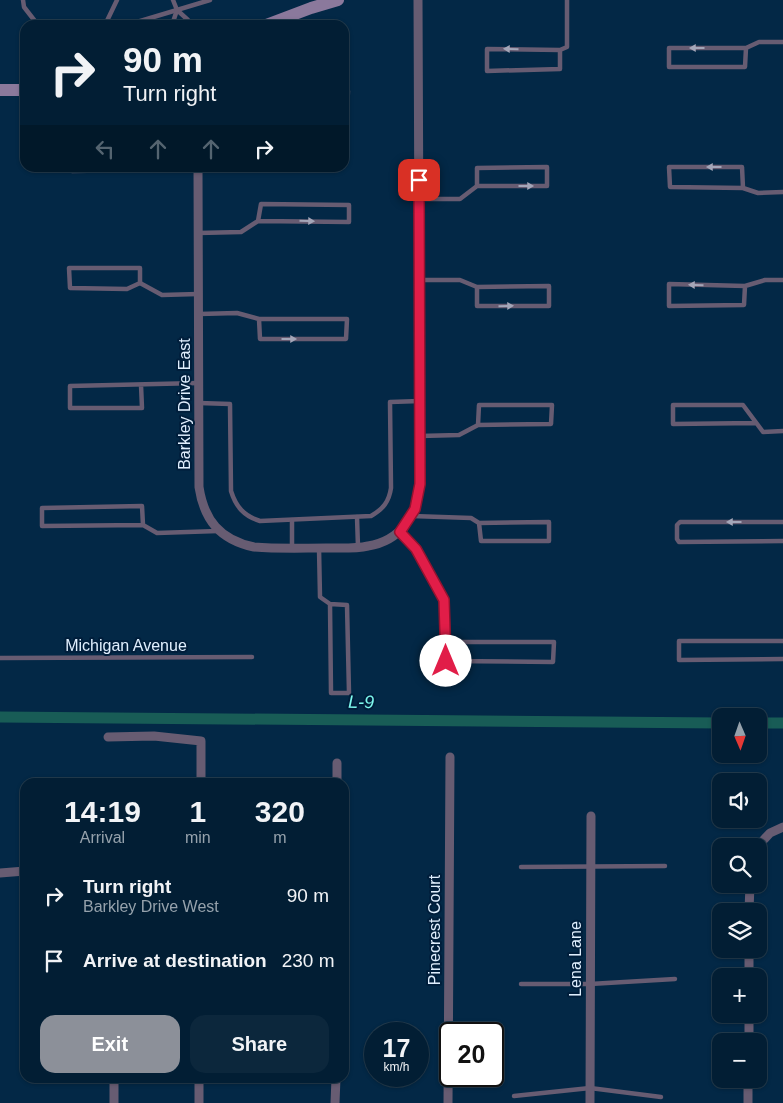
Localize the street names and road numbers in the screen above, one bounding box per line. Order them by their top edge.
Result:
street label: Barkley Drive East [176,338,193,470]
street label: Michigan Avenue [65,637,187,654]
street label: Pinecrest Court [426,874,443,985]
street label: Lena Lane [567,921,584,997]

